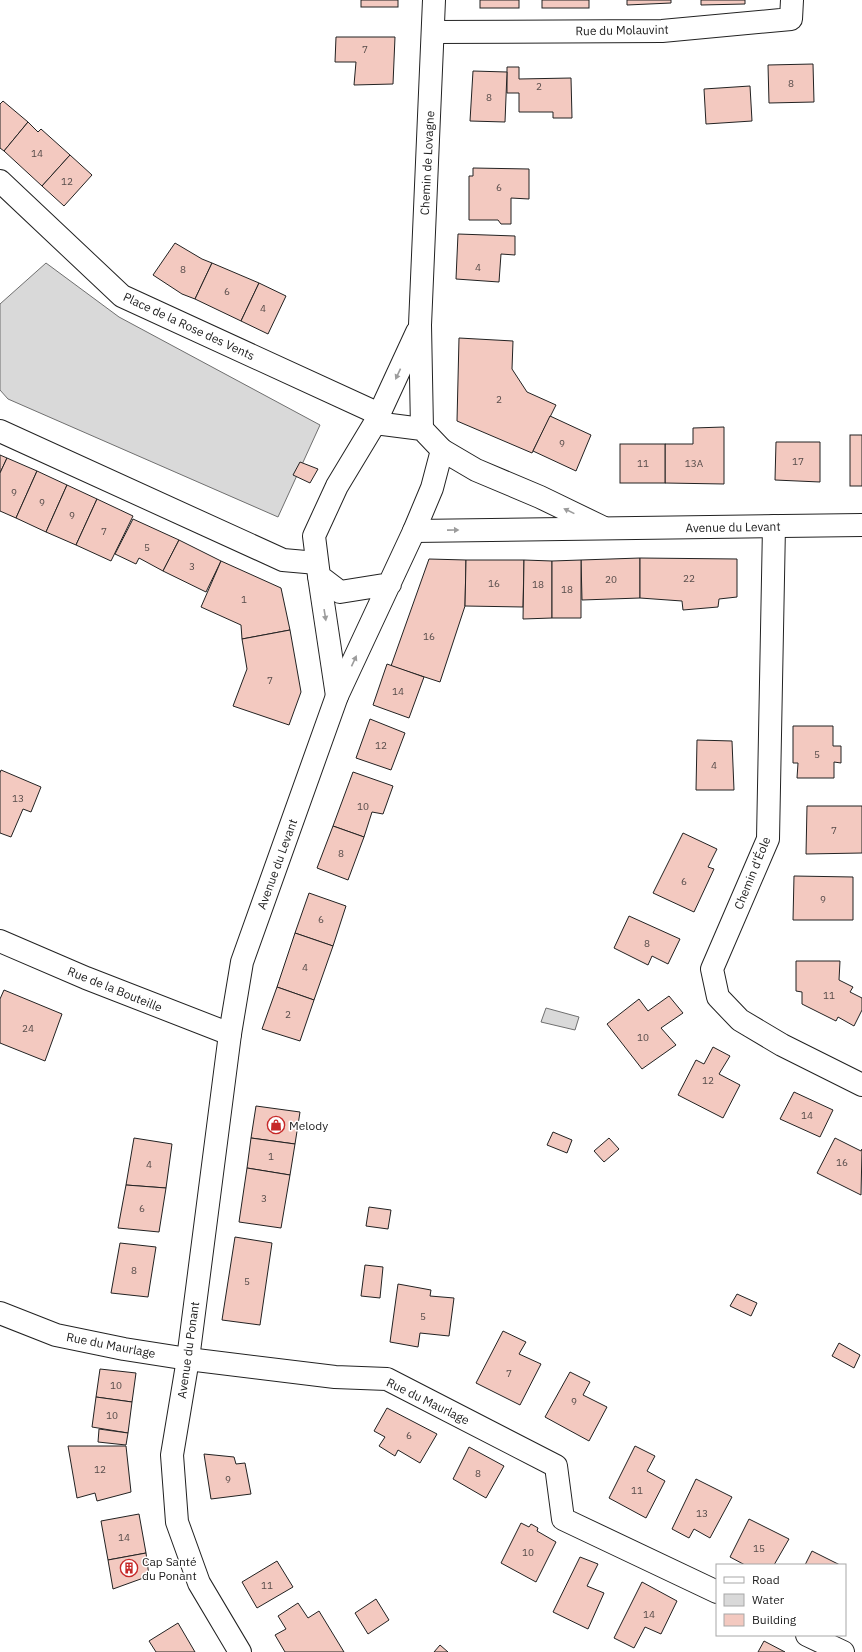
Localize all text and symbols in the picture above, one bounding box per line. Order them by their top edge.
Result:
street label: Rue du Molauvint [575,22,669,38]
house number: 7 [362,43,368,56]
house number: 8 [788,77,794,90]
house number: 2 [536,80,542,93]
house number: 8 [486,91,492,104]
street label: Chemin de Lovagne [417,110,437,216]
house number: 14 [31,147,43,160]
house number: 12 [61,175,73,188]
house number: 6 [496,181,502,194]
house number: 4 [475,261,481,274]
house number: 8 [180,263,186,276]
house number: 6 [224,285,230,298]
street label: Place de la Rose des Vents [121,289,257,363]
house number: 4 [260,302,266,315]
one-way arrow [395,368,401,379]
house number: 2 [496,393,502,406]
house number: 9 [559,437,565,450]
house number: 17 [792,455,804,468]
house number: 11 [637,457,649,470]
house number: 13A [685,457,704,470]
house number: 9 [11,486,17,499]
house number: 9 [39,496,45,509]
one-way arrow [564,508,575,514]
house number: 9 [69,509,75,522]
street label: Avenue du Levant [685,519,781,535]
house number: 7 [101,525,107,538]
one-way arrow [447,527,460,533]
house number: 5 [144,541,150,554]
house number: 3 [189,560,195,573]
house number: 22 [683,572,695,585]
house number: 20 [605,573,617,586]
house number: 16 [488,577,500,590]
house number: 18 [532,578,544,591]
house number: 18 [561,583,573,596]
house number: 1 [241,593,247,606]
one-way arrow [322,609,328,621]
house number: 16 [423,630,435,643]
one-way arrow [351,655,357,667]
house number: 7 [267,674,273,687]
house number: 14 [392,685,404,698]
house number: 12 [375,739,387,752]
house number: 5 [814,748,820,761]
house number: 4 [711,759,717,772]
house number: 13 [12,792,24,805]
house number: 10 [357,800,369,813]
street label: Avenue du Levant [254,817,300,911]
house number: 7 [831,824,837,837]
street label: Chemin d'Éole [731,834,774,912]
house number: 8 [338,847,344,860]
house number: 6 [681,875,687,888]
house number: 9 [820,893,826,906]
house number: 6 [318,913,324,926]
house number: 8 [644,937,650,950]
house number: 4 [302,961,308,974]
street label: Rue de la Bouteille [65,963,165,1015]
house number: 11 [823,989,835,1002]
house number: 2 [285,1008,291,1021]
house number: 24 [22,1022,34,1035]
house number: 10 [637,1031,649,1044]
house number: 12 [702,1074,714,1087]
house number: 14 [801,1109,813,1122]
shop icon: Melody [266,1115,286,1135]
place label: Melody [289,1118,328,1133]
house number: 1 [268,1150,274,1163]
house number: 16 [836,1156,848,1169]
house number: 4 [146,1158,152,1171]
house number: 3 [261,1192,267,1205]
house number: 6 [139,1202,145,1215]
house number: 8 [131,1264,137,1277]
house number: 5 [244,1275,250,1288]
street label: Avenue du Ponant [174,1301,202,1399]
house number: 5 [420,1310,426,1323]
street label: Rue du Maurlage [65,1329,157,1361]
house number: 7 [506,1367,512,1380]
street label: Rue du Maurlage [384,1374,472,1428]
house number: 10 [110,1379,122,1392]
house number: 9 [571,1395,577,1408]
house number: 10 [106,1409,118,1422]
house number: 6 [406,1429,412,1442]
house number: 12 [94,1463,106,1476]
house number: 8 [475,1467,481,1480]
house number: 9 [225,1473,231,1486]
house number: 11 [631,1484,643,1497]
house number: 13 [696,1507,708,1520]
house number: 14 [118,1531,130,1544]
house number: 15 [753,1542,765,1555]
house number: 10 [522,1546,534,1559]
place label: Cap Santé du Ponant [142,1554,197,1583]
building icon: Cap Santé du Ponant [119,1558,139,1578]
legend [716,1564,846,1636]
text: Road [752,1572,780,1587]
house number: 11 [261,1579,273,1592]
text: Water [752,1592,785,1607]
house number: 14 [643,1608,655,1621]
text: Building [752,1612,797,1627]

